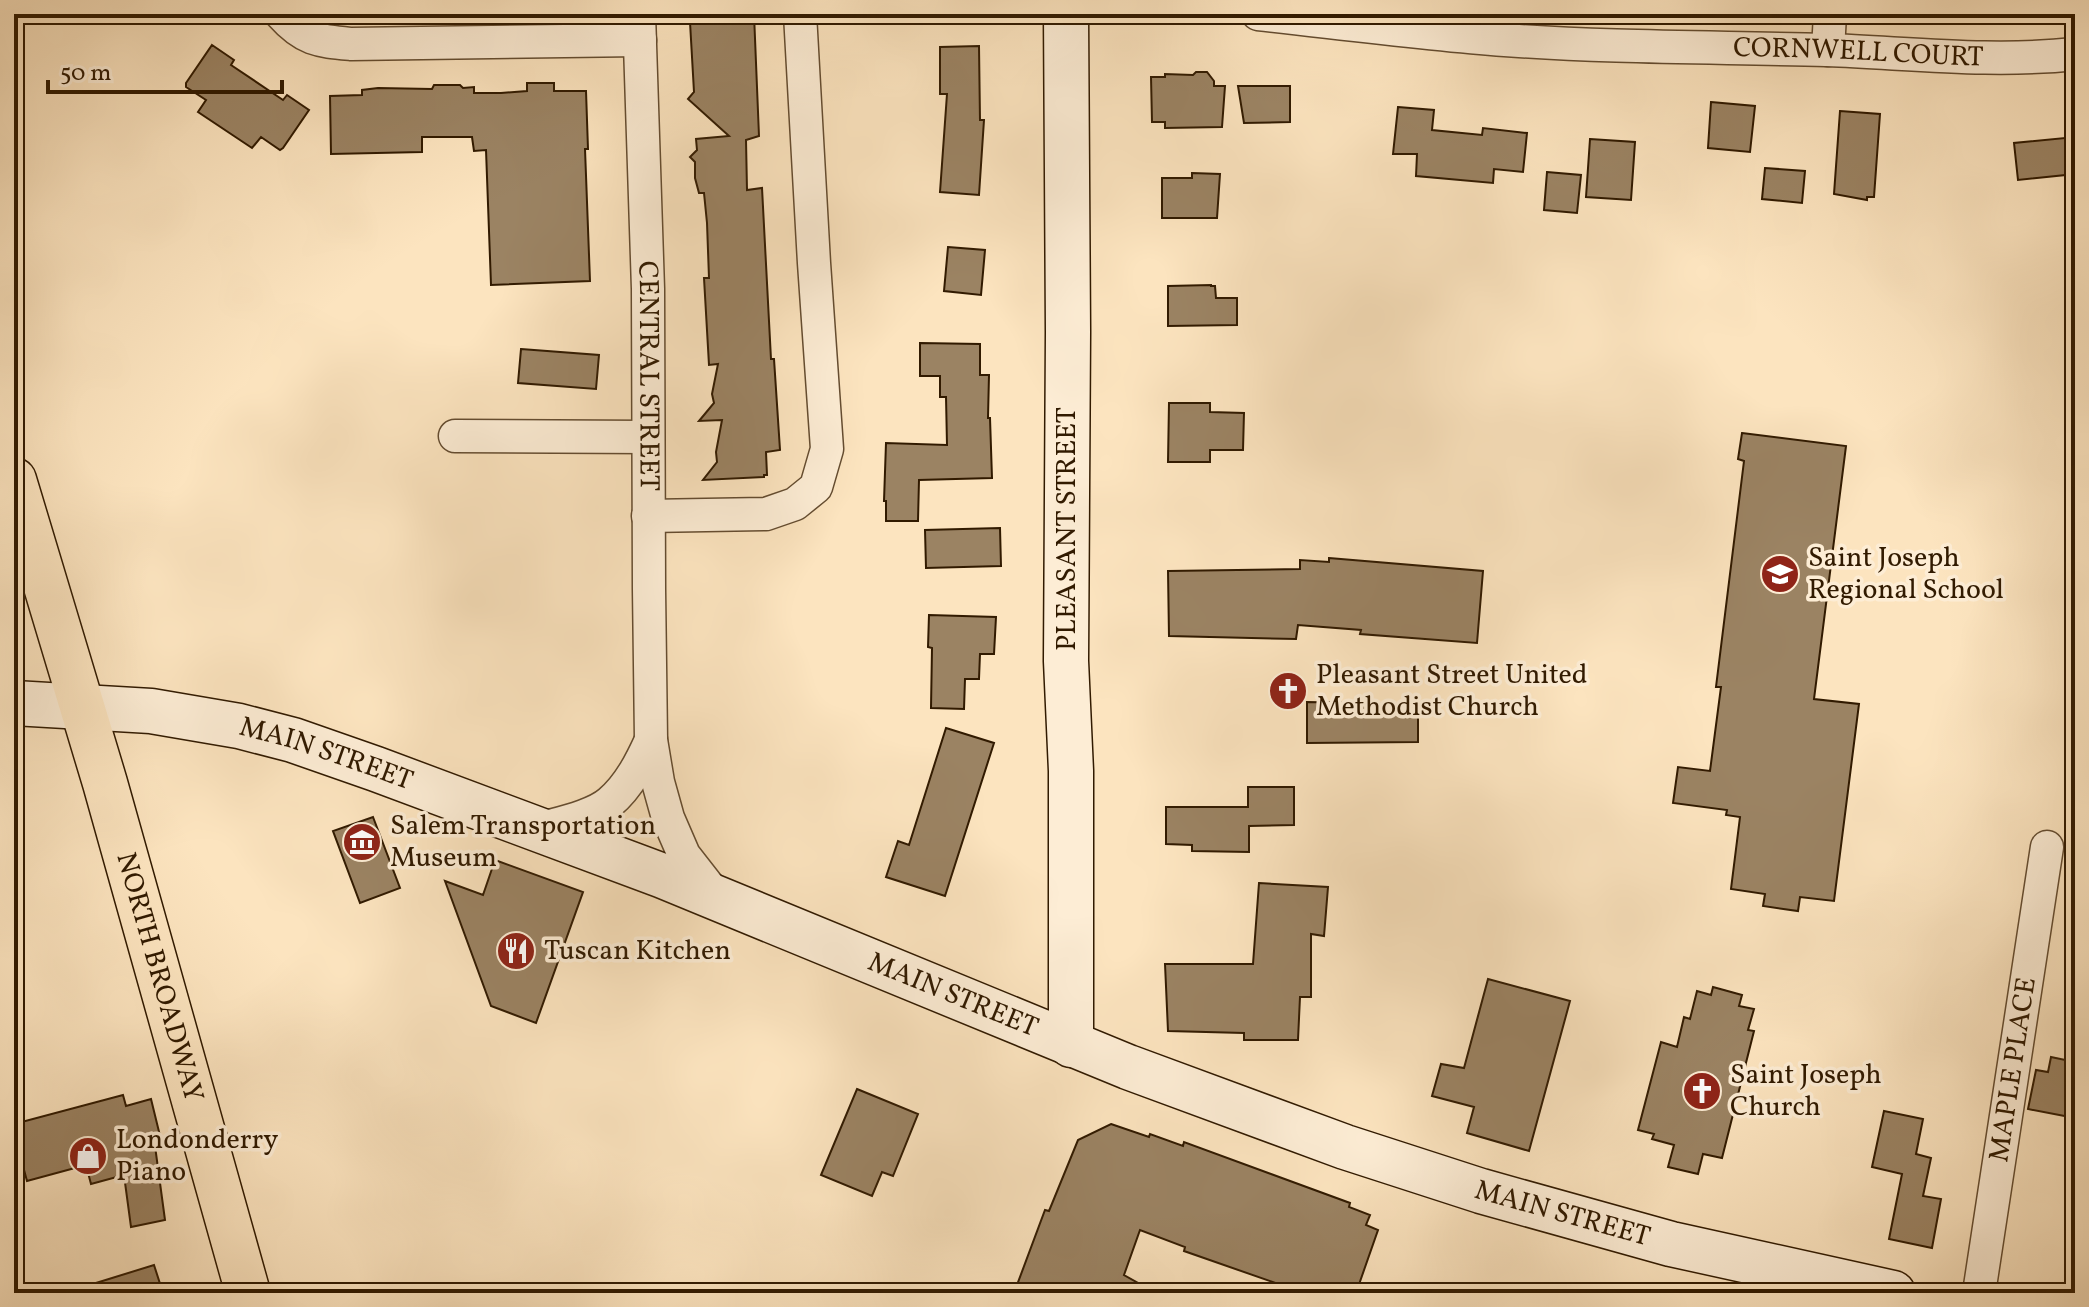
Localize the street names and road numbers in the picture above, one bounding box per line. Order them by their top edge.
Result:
street label: CORNWELL COURT [1733,29,1984,77]
street label: CENTRAL STREET [628,260,668,491]
street label: PLEASANT STREET [1048,407,1087,651]
street label: MAIN STREET [235,707,419,801]
street label: NORTH BROADWAY [106,848,213,1106]
street label: MAIN STREET [862,943,1044,1047]
street label: MAPLE PLACE [1980,974,2046,1165]
street label: MAIN STREET [1470,1171,1655,1257]

